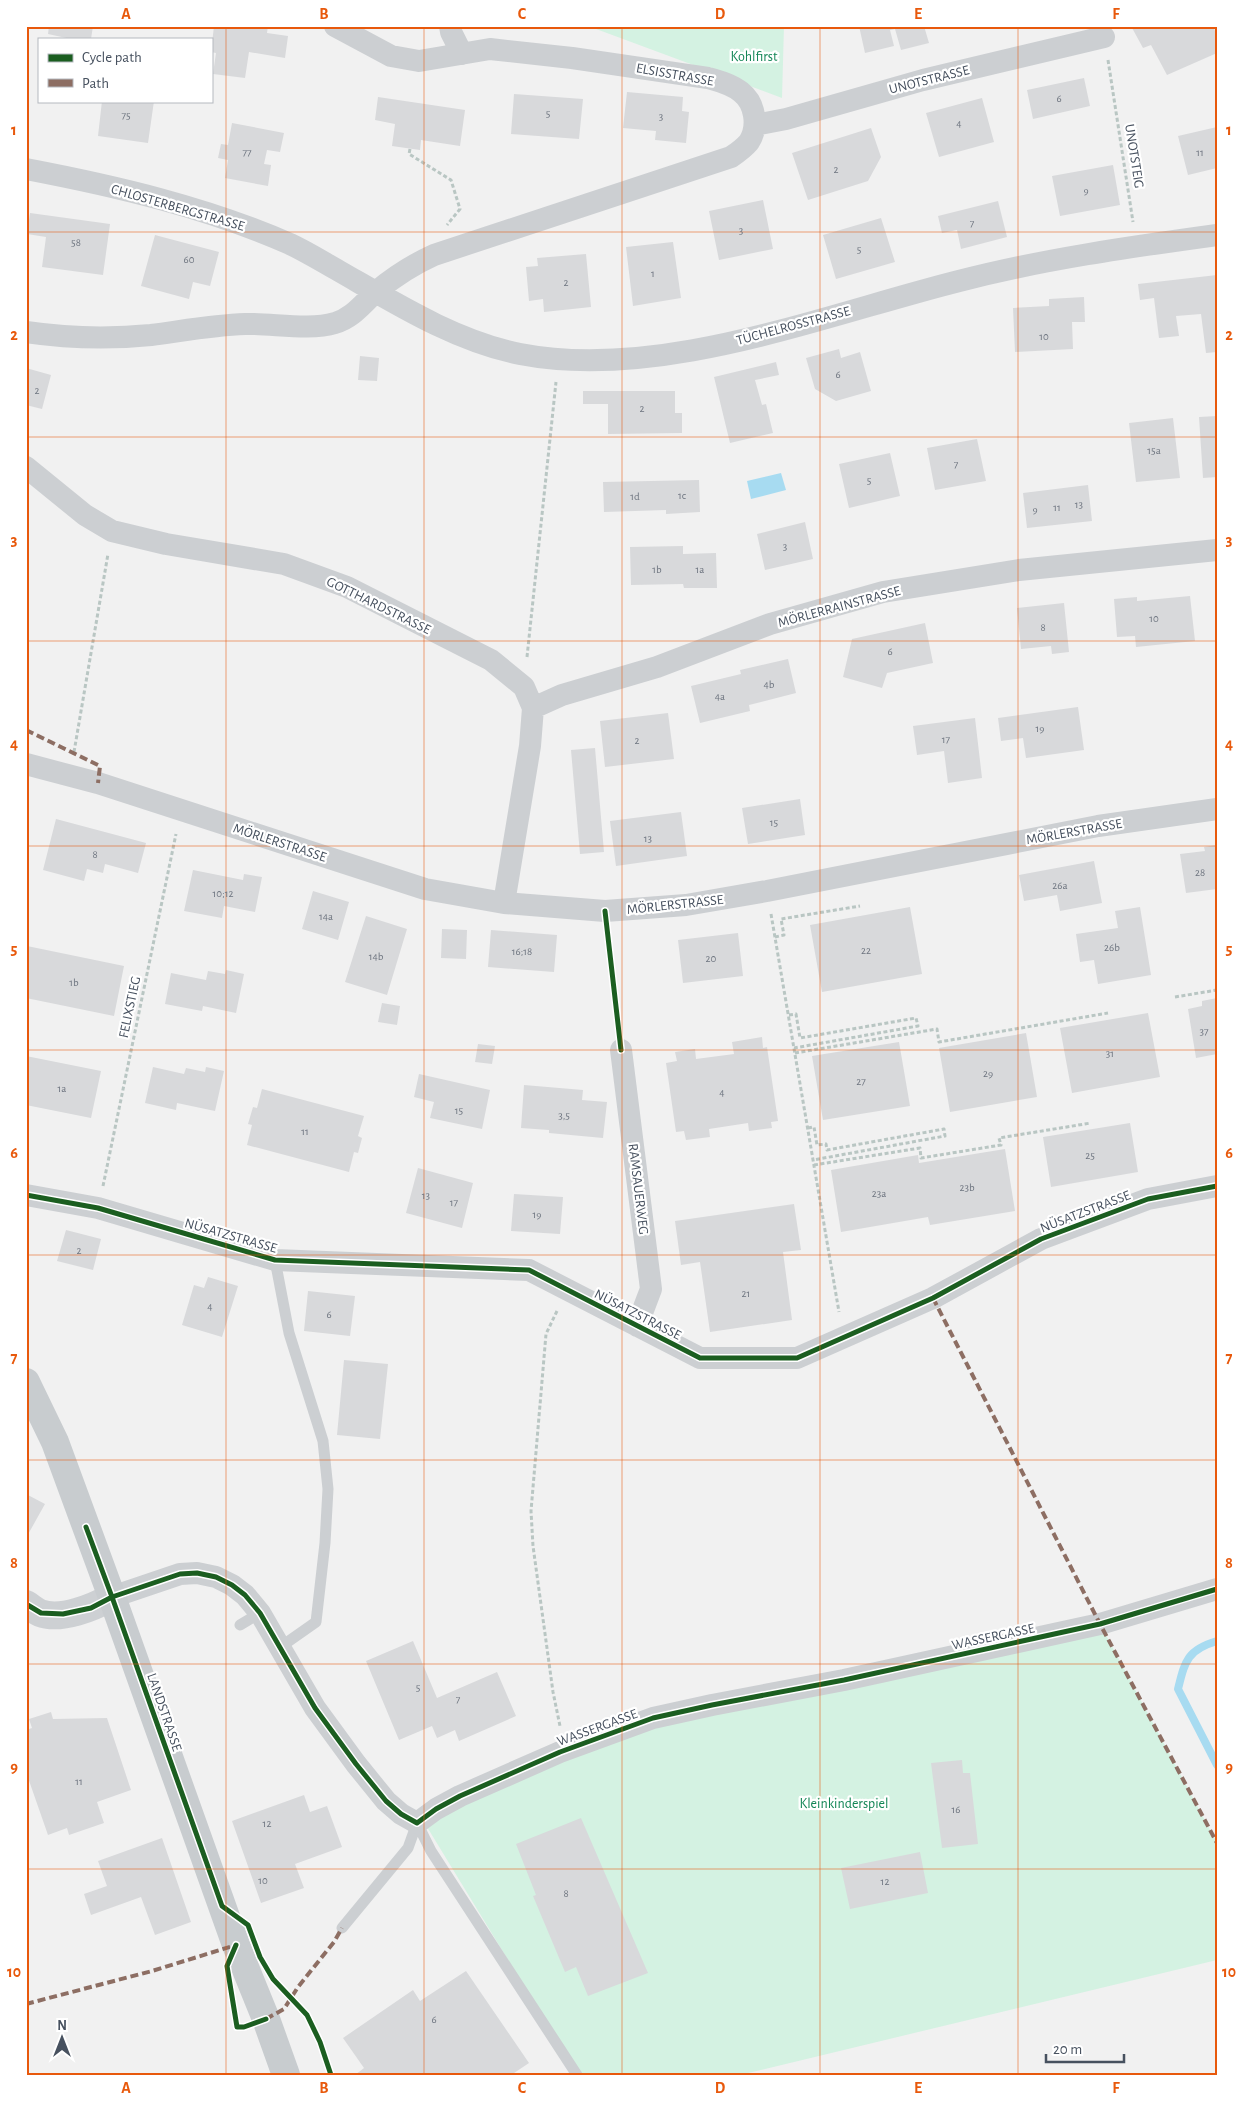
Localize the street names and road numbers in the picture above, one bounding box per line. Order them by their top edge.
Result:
street label: ELSISSTRASSE [635,61,715,89]
street label: UNOTSTRASSE [888,63,971,97]
street label: UNOTSTEIG [1122,123,1146,189]
street label: CHLOSTERBERGSTRASSE [109,182,246,234]
street label: TÜCHELROSSTRASSE [734,301,852,348]
street label: GOTTHARDSTRASSE [324,575,433,637]
street label: MÖRLERRAINSTRASSE [776,581,902,630]
street label: MÖRLERSTRASSE [1025,814,1123,847]
street label: MÖRLERSTRASSE [231,818,329,865]
street label: MÖRLERSTRASSE [626,890,724,917]
street label: FELIXSTIEG [117,975,143,1039]
street label: RAMSAUERWEG [625,1143,651,1236]
street label: NÜSATZSTRASSE [1037,1185,1133,1236]
street label: NÜSATZSTRASSE [183,1213,280,1256]
street label: NÜSATZSTRASSE [592,1284,685,1343]
street label: WASSERGASSE [950,1621,1036,1653]
street label: LANDSTRASSE [144,1671,184,1753]
street label: WASSERGASSE [555,1707,640,1749]

